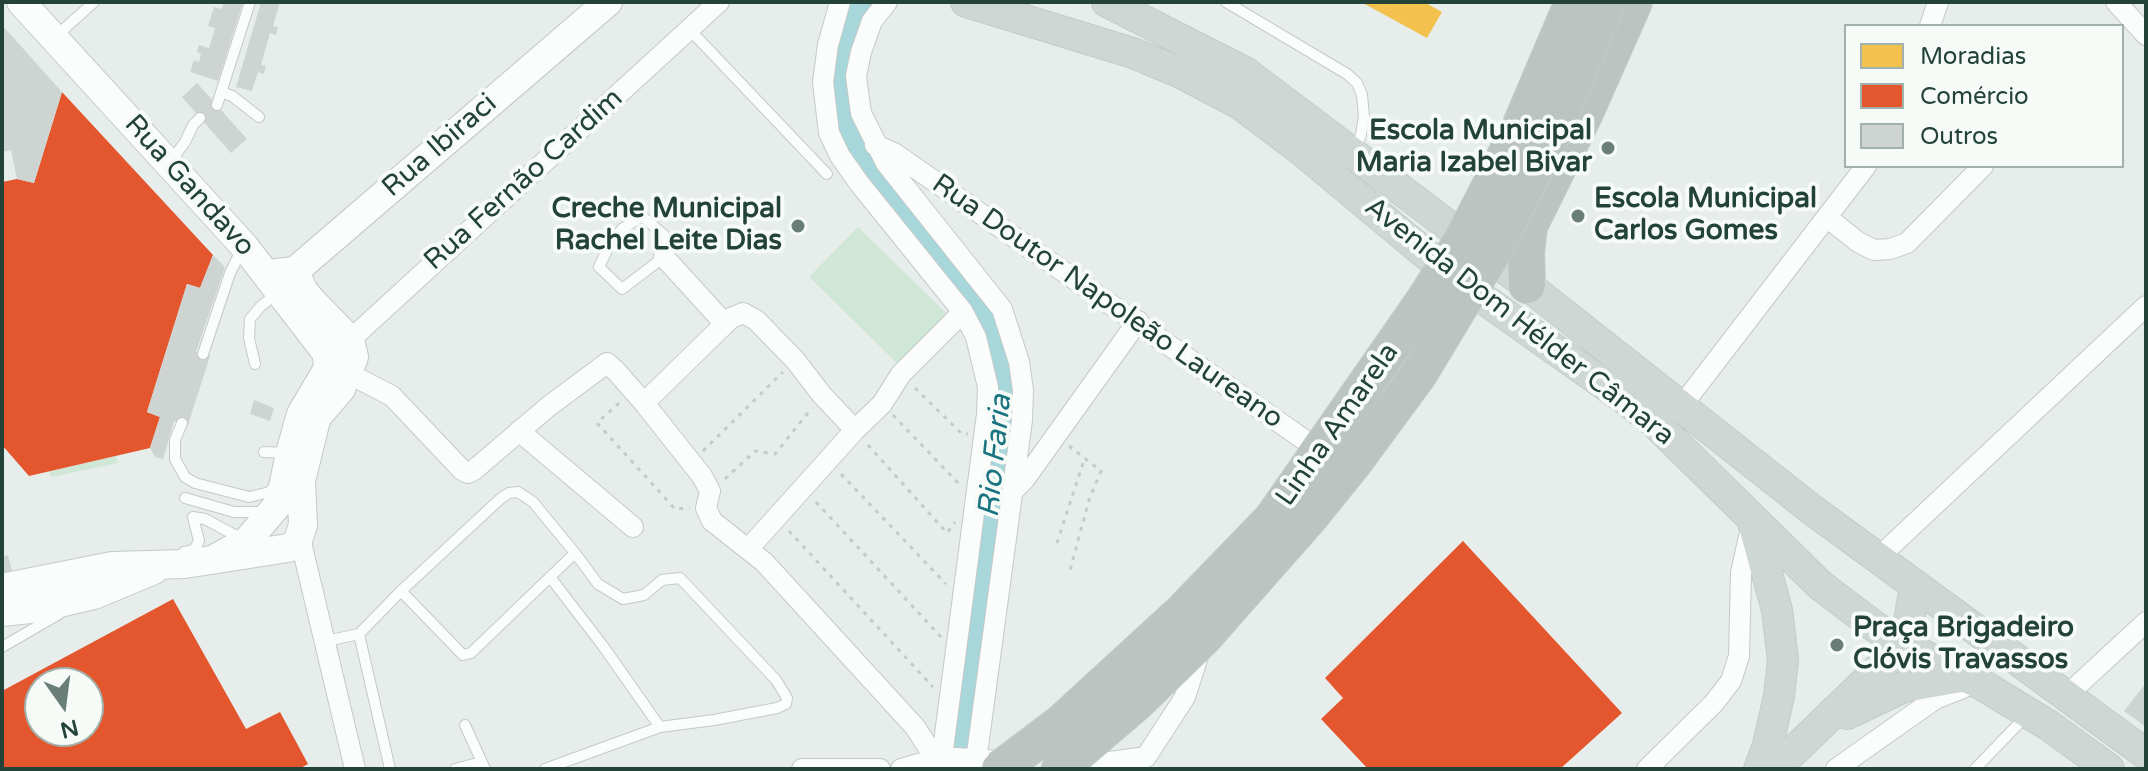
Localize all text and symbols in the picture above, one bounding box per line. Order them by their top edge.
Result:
legend [1844,24,2124,168]
text: Moradias [1920,42,2026,71]
street label: Rua Fernão Cardim [418,82,630,278]
text: Comércio [1920,82,2029,111]
street label: Rua Ibiraci [376,87,504,205]
street label: Rua Gandavo [117,108,261,264]
place label: Escola Municipal Maria Izabel Bivar [1356,115,1592,181]
text: Outros [1920,122,1998,151]
marker: Escola Municipal Maria Izabel Bivar [1599,139,1617,157]
street label: Rua Doutor Napoleão Laureano [925,168,1289,436]
place label: Escola Municipal Carlos Gomes [1594,183,1817,249]
street label: Avenida Dom Hélder Câmara [1357,191,1681,453]
place label: Creche Municipal Rachel Leite Dias [551,193,782,259]
marker: Escola Municipal Carlos Gomes [1569,207,1587,225]
marker: Creche Municipal Rachel Leite Dias [789,217,807,235]
street label: Linha Amarela [1269,337,1407,513]
water label: Rio Faria [972,393,1020,519]
place label: Praça Brigadeiro Clóvis Travassos [1853,612,2074,678]
marker: Praça Brigadeiro Clóvis Travassos [1828,636,1846,654]
north arrow [24,667,104,747]
text: N [58,714,81,743]

